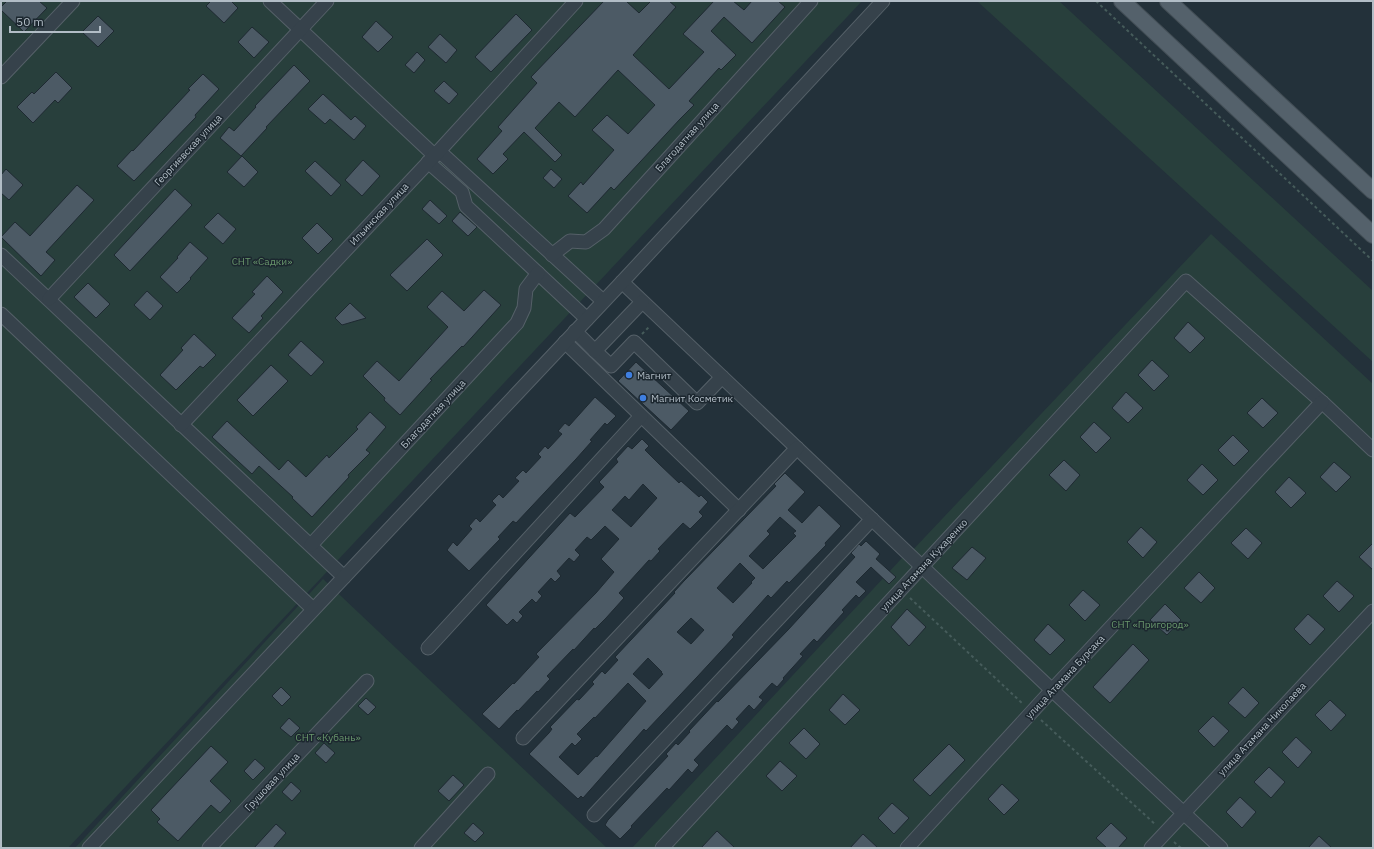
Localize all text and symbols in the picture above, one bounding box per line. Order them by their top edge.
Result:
scale bar [10,8,100,34]
text: 50 m [16,14,44,29]
street label: Благодатная улица [652,99,722,175]
street label: Георгиевская улица [151,111,225,189]
street label: Ильинская улица [347,180,412,248]
park label: СНТ «Садки» [232,255,292,268]
place label: Магнит [637,369,672,382]
marker: Магнит [624,370,634,380]
street label: Благодатная улица [398,376,469,451]
place label: Магнит Косметик [651,392,734,405]
marker: Магнит Косметик [638,393,648,403]
street label: улица Атамана Кухаренко [878,516,971,614]
park label: СНТ «Пригород» [1111,618,1189,631]
street label: улица Атамана Бурсака [1023,632,1108,722]
street label: улица Атамана Николаева [1215,679,1309,778]
park label: СНТ «Кубань» [295,731,361,744]
street label: Грушовая улица [242,750,303,814]

